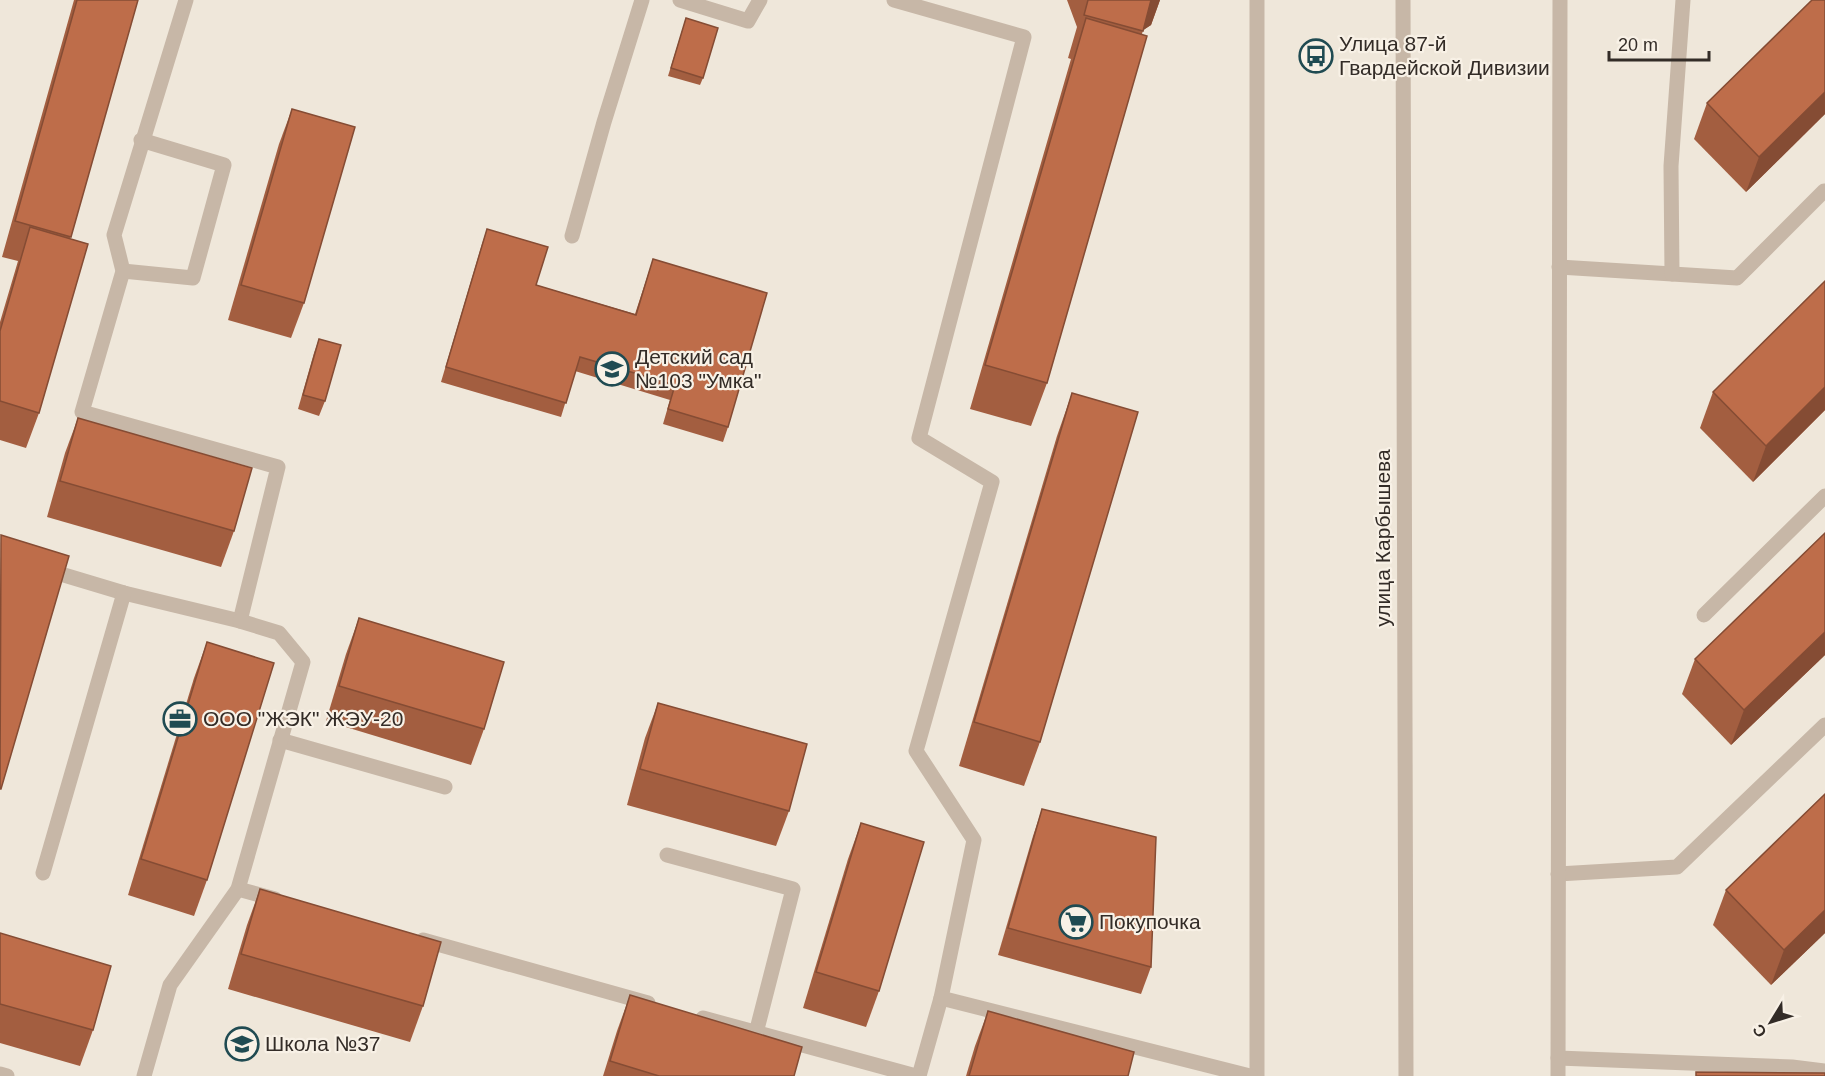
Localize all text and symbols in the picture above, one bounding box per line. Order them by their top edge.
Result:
scale bar [1609,24,1710,62]
place label: Улица 87-й Гвардейской Дивизии [1339,32,1550,79]
text: 20 m [1618,35,1658,55]
bus stop icon: Улица 87-й Гвардейской Дивизии [1298,38,1334,74]
place label: Детский сад №103 "Умка" [635,345,761,392]
school or university icon: Детский сад №103 "Умка" [594,351,630,387]
street label: улица Карбышева [1371,449,1394,627]
office icon: ООО "ЖЭК" ЖЭУ-20 [162,701,198,737]
place label: ООО "ЖЭК" ЖЭУ-20 [203,707,403,730]
supermarket icon: Покупочка [1058,904,1094,940]
place label: Покупочка [1099,910,1201,933]
north arrow [1741,992,1801,1052]
text: С [1749,1021,1770,1041]
school or university icon: Школа №37 [224,1026,260,1062]
place label: Школа №37 [265,1032,381,1055]

